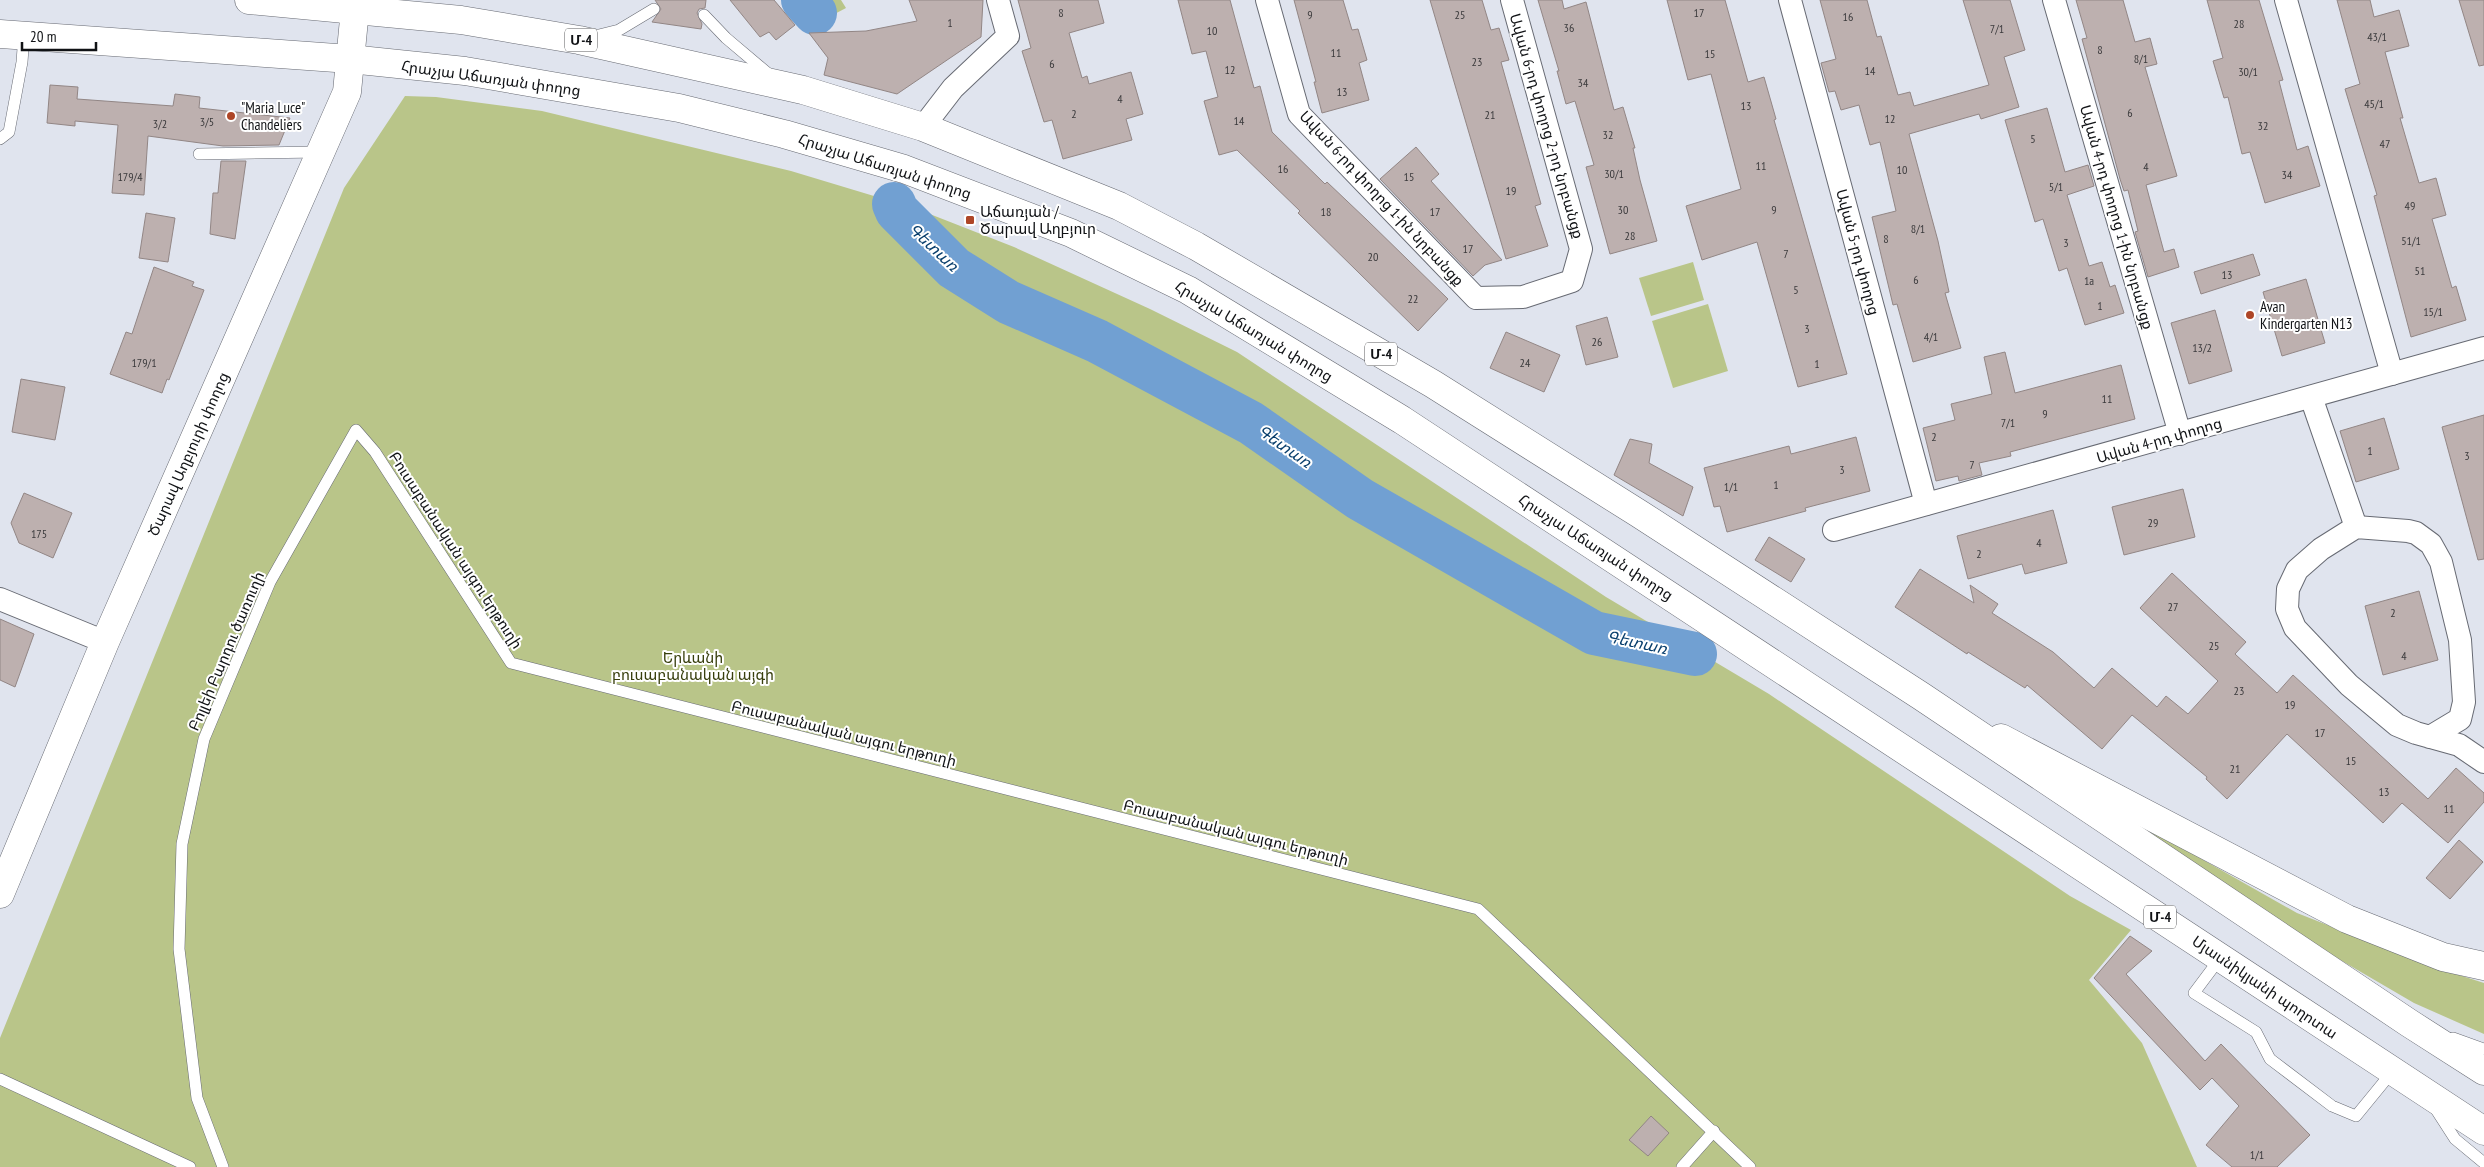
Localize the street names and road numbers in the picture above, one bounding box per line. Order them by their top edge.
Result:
street label: Ավան 6-րդ փողոց 2-րդ նրբանցք [1506,11,1588,241]
road number: Մ-4 [565,28,597,52]
street label: Հրաչյա Աճառյան փողոց [400,56,582,100]
street label: Ավան 4-րդ փողոց 1-ին նրբանցք [2076,103,2158,331]
street label: Ավան 6-րդ փողոց 1-ին նրբանցք [1296,106,1468,290]
street label: Հրաչյա Աճառյան փողոց [796,129,974,203]
street label: Ավան 5-րդ փողոց [1832,187,1884,317]
street label: Հրաչյա Աճառյան փողոց [1172,276,1336,386]
road number: Մ-4 [1365,342,1397,366]
street label: Ծարավ Աղբյուրի փողոց [143,369,233,539]
street label: Ավան 4-րդ փողոց [2094,413,2224,467]
street label: Բուսաբանական այգու երթուղի [385,448,527,652]
street label: Հրաչյա Աճառյան փողոց [1515,490,1677,604]
street label: Բոլլեի Բարդու ծառուղի [184,568,268,734]
street label: Բուսաբանական այգու երթուղի [730,696,958,770]
street label: Բուսաբանական այգու երթուղի [1122,795,1350,869]
road number: Մ-4 [2144,906,2176,929]
street label: Մյասնիկյանի պողոտա [2189,931,2341,1043]

